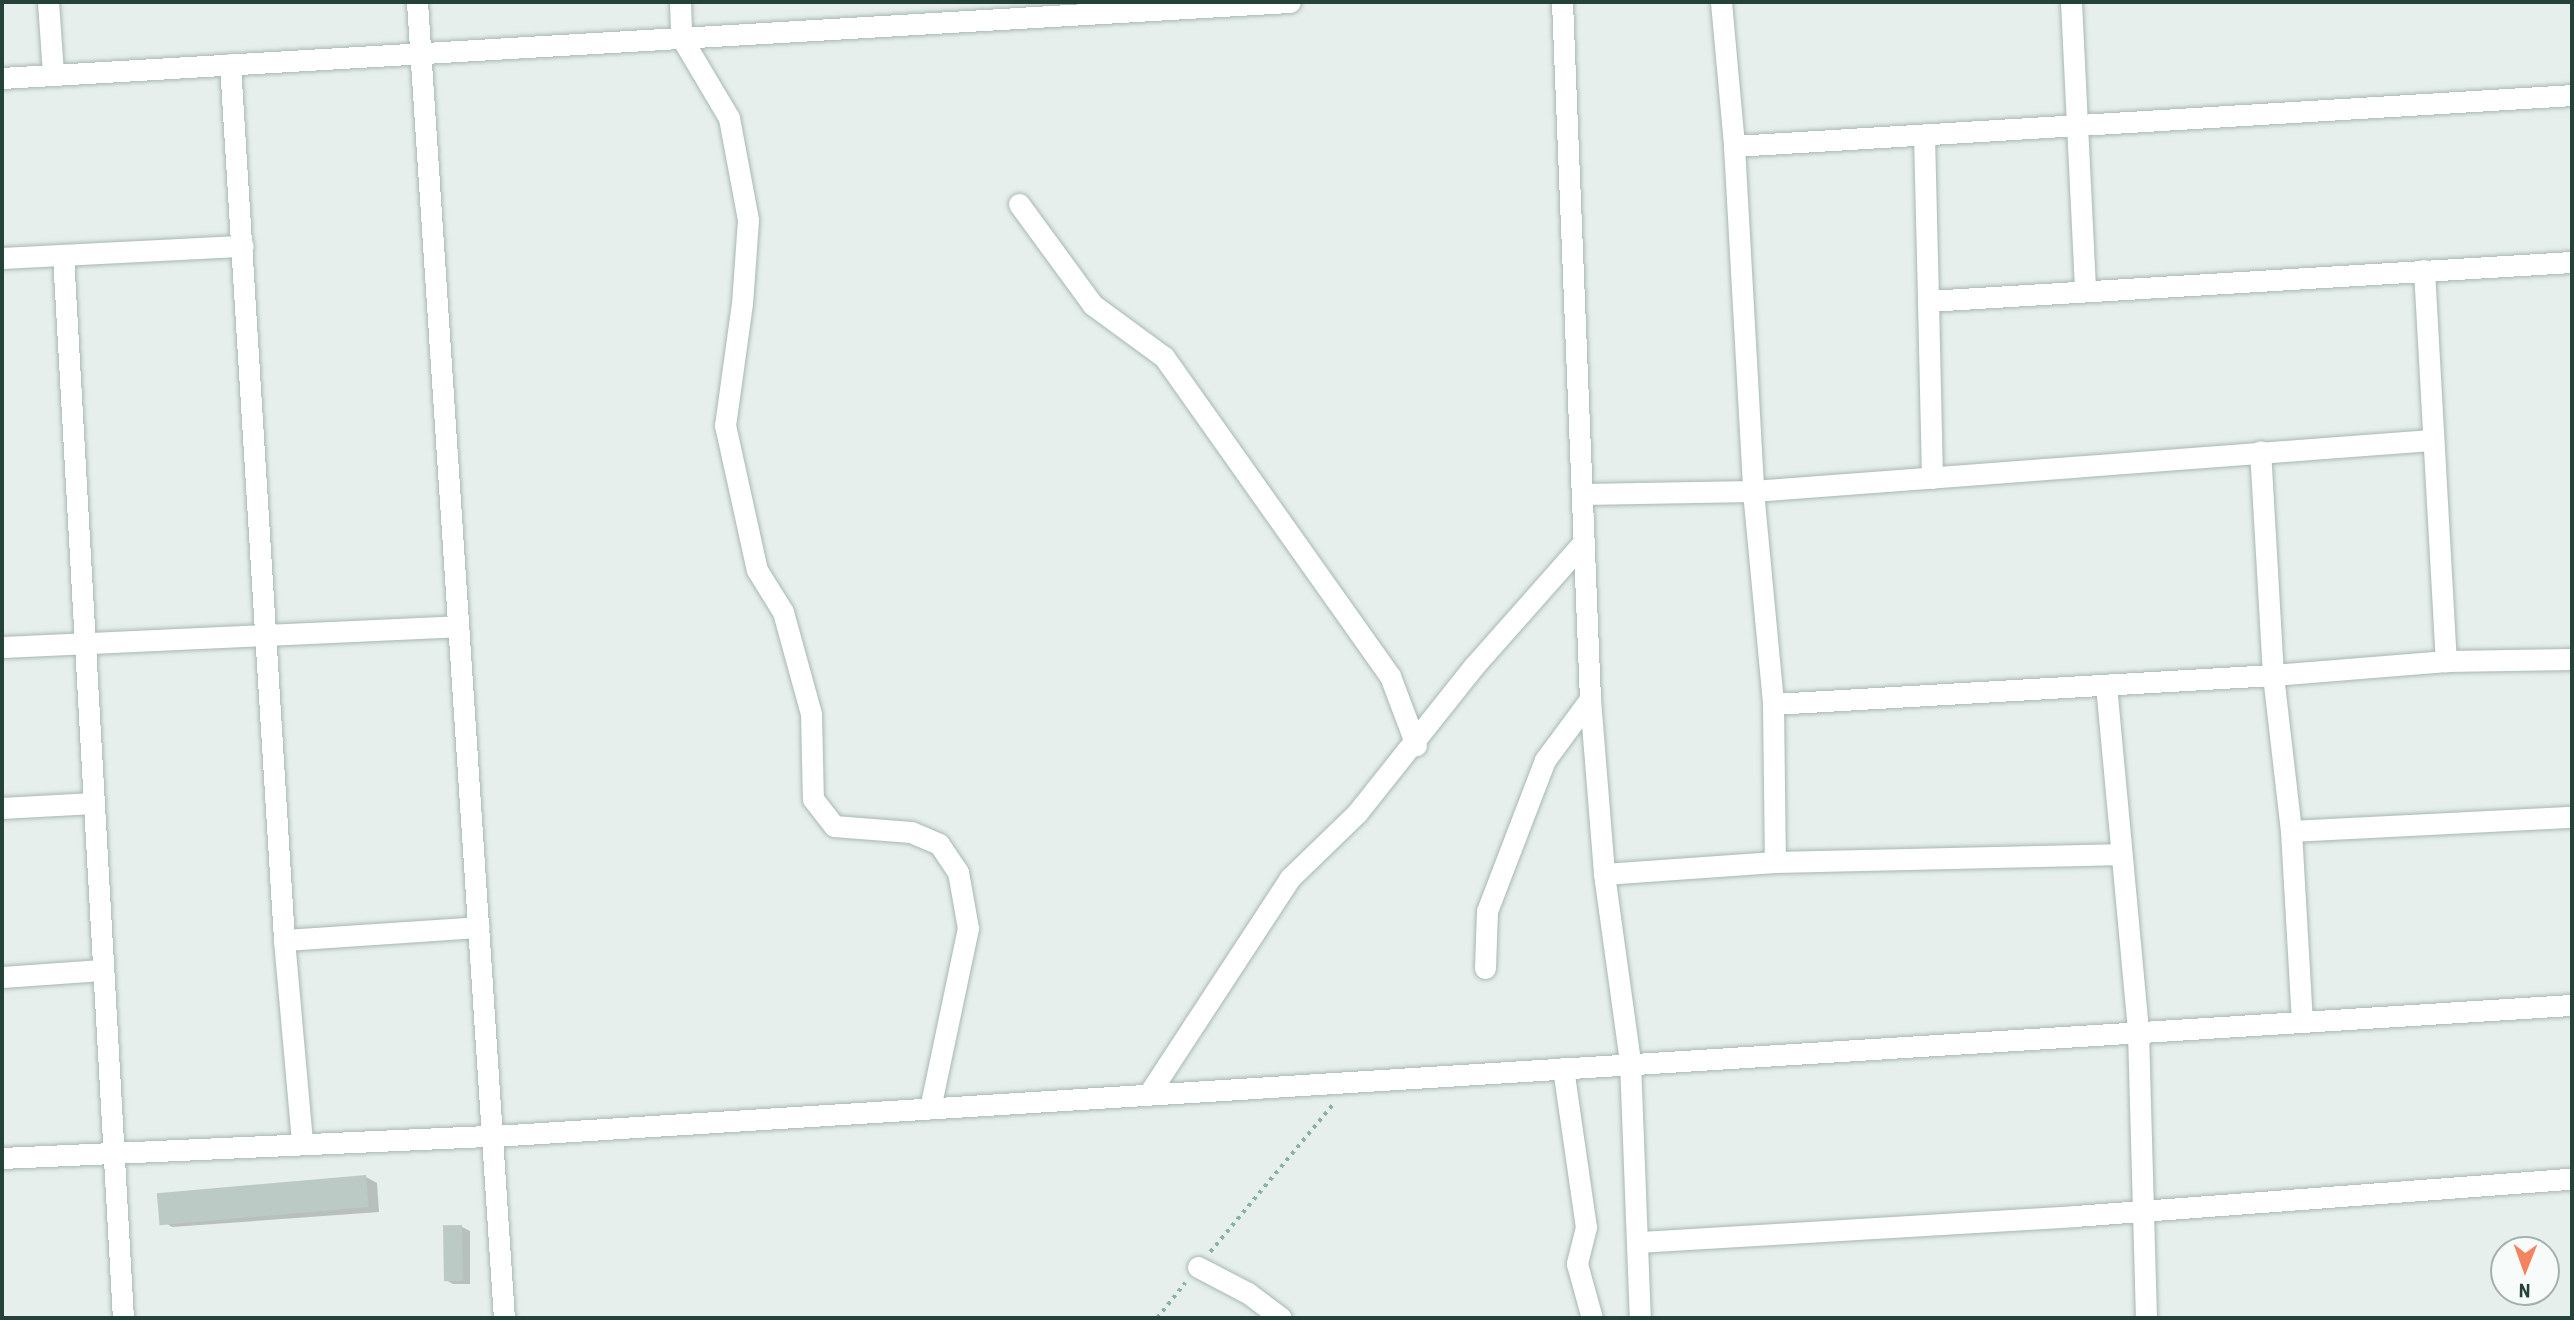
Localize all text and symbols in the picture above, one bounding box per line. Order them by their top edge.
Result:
north arrow [2490,1236,2560,1306]
text: N [2519,1279,2531,1302]

